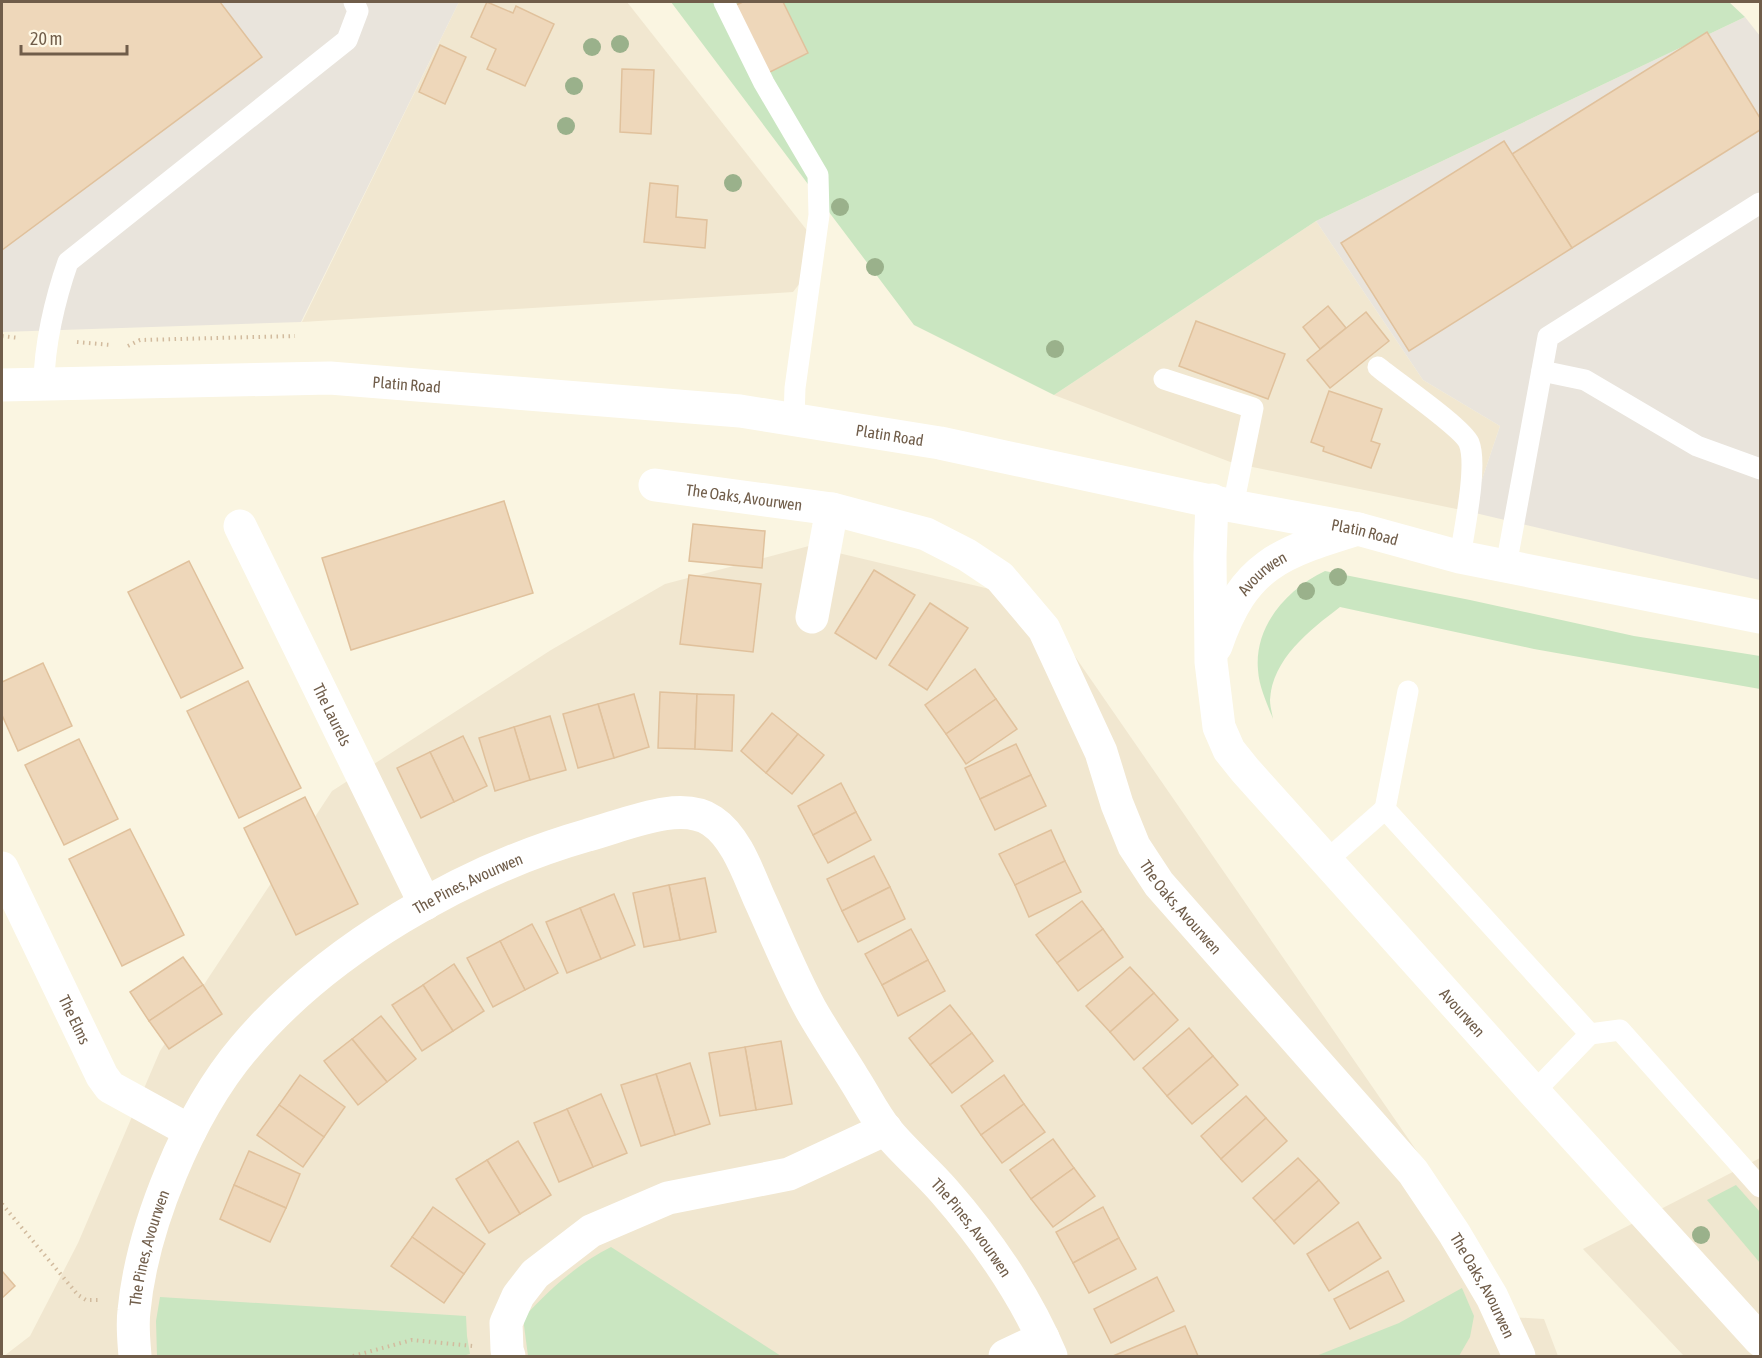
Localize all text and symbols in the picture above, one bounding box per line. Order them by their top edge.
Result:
scale bar [21,18,128,56]
text: 20 m [30,28,62,49]
street label: Platin Road [372,372,441,396]
street label: Platin Road [854,421,925,449]
street label: The Oaks, Avourwen [685,480,803,514]
street label: Platin Road [1330,515,1400,549]
street label: Avourwen [1234,547,1290,599]
street label: The Laurels [309,680,355,749]
street label: The Pines, Avourwen [410,849,525,917]
street label: The Oaks, Avourwen [1137,856,1225,958]
street label: Avourwen [1436,985,1489,1040]
street label: The Elms [55,992,94,1047]
street label: The Pines, Avourwen [928,1175,1015,1280]
street label: The Pines, Avourwen [126,1187,172,1307]
street label: The Oaks, Avourwen [1447,1230,1519,1341]

